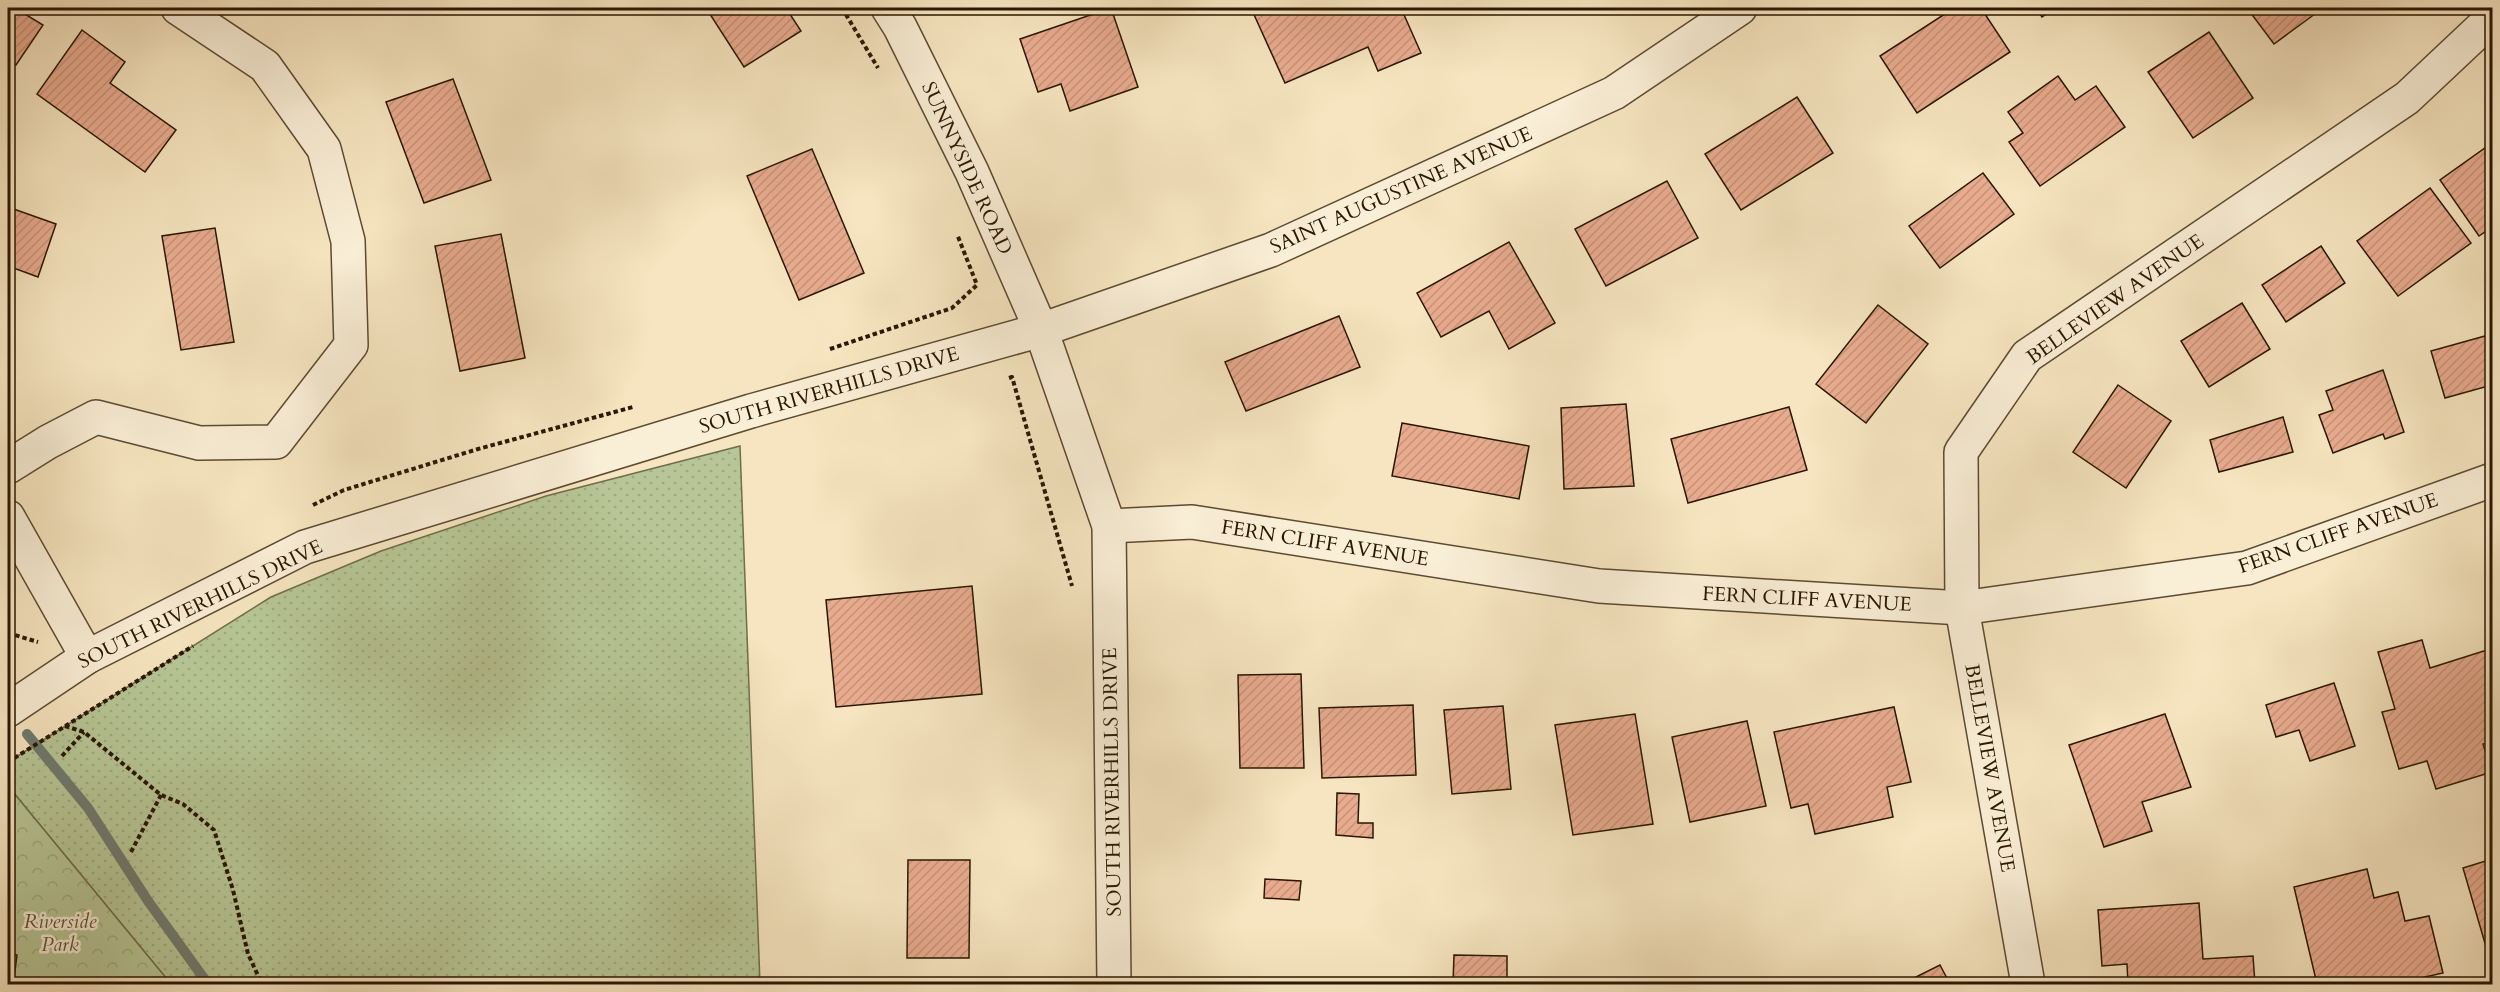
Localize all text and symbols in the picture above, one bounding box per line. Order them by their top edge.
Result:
street label: SUNNYSIDE ROAD [915,77,1019,259]
street label: SAINT AUGUSTINE AVENUE [1266,120,1536,260]
street label: BELLEVIEW AVENUE [2021,227,2209,371]
street label: SOUTH RIVERHILLS DRIVE [696,340,962,440]
street label: FERN CLIFF AVENUE [2235,486,2441,580]
street label: FERN CLIFF AVENUE [1219,513,1431,573]
street label: SOUTH RIVERHILLS DRIVE [73,533,327,675]
street label: FERN CLIFF AVENUE [1702,580,1912,618]
street label: SOUTH RIVERHILLS DRIVE [1096,647,1128,917]
street label: BELLEVIEW AVENUE [1958,662,2022,874]
park label: Riverside Park [24,908,97,958]

